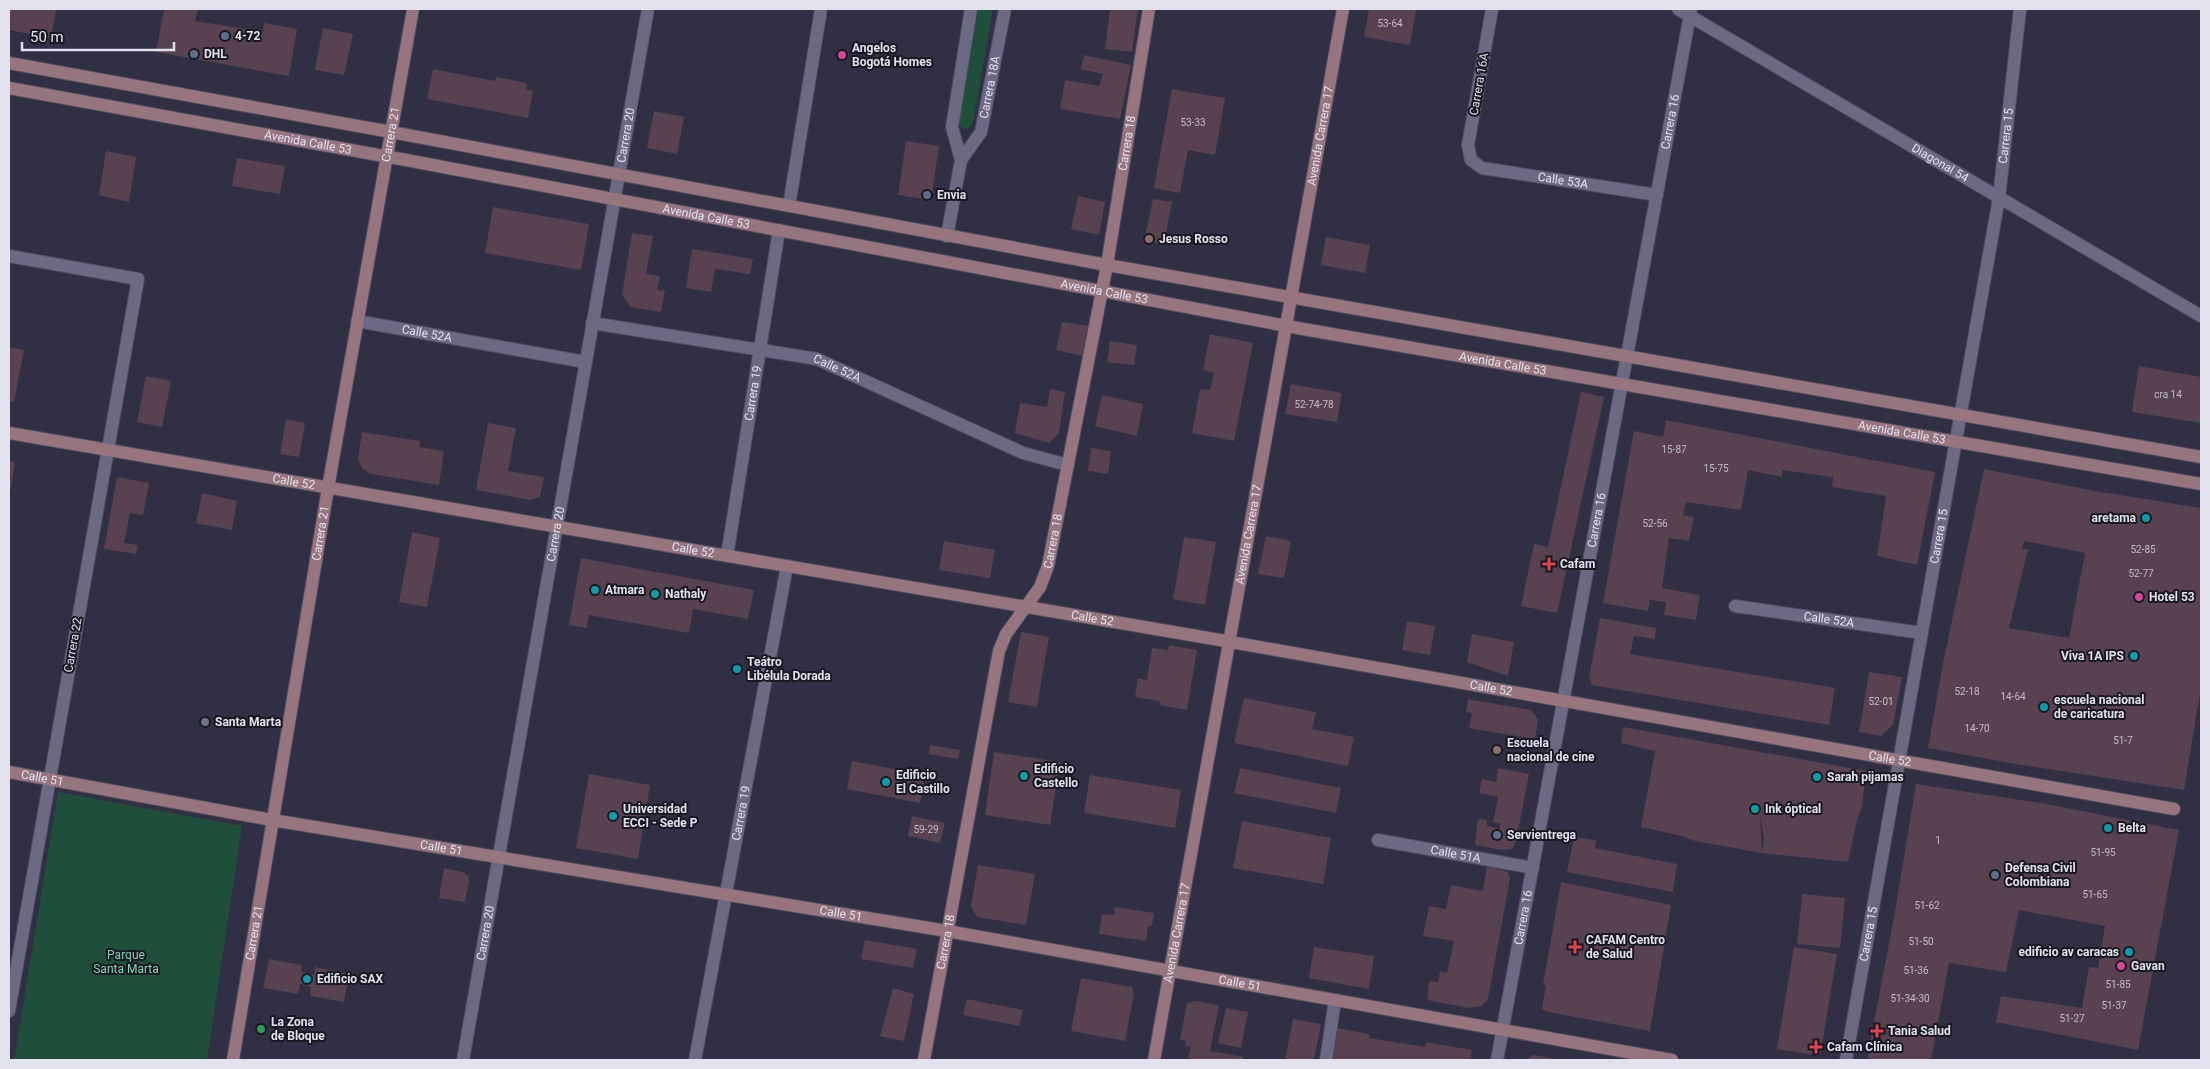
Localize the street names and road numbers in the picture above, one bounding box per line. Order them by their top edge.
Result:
street label: Carrera 16A [1467,51,1491,116]
street label: Carrera 18A [977,55,1003,120]
street label: Avenida Carrera 17 [1304,85,1336,187]
street label: Carrera 16 [1658,93,1682,150]
street label: Carrera 21 [379,106,403,163]
street label: Carrera 20 [614,106,638,164]
street label: Carrera 15 [1996,107,2016,164]
street label: Carrera 18 [1116,114,1138,172]
street label: Avenida Calle 53 [263,127,353,157]
street label: Diagonal 54 [1909,141,1971,185]
street label: Calle 53A [1537,170,1589,191]
street label: Avenida Calle 53 [661,201,751,232]
street label: Avenida Calle 53 [1059,276,1149,307]
street label: Calle 52A [401,322,453,345]
street label: Avenida Calle 53 [1458,349,1548,378]
street label: Calle 52A [811,351,863,385]
street label: Carrera 19 [742,364,764,422]
street label: Avenida Calle 53 [1857,418,1947,447]
street label: Calle 52 [271,471,317,492]
street label: Avenida Carrera 17 [1233,483,1264,585]
street label: Carrera 16 [1585,491,1609,549]
street label: Carrera 21 [309,505,332,562]
street label: Carrera 20 [544,505,567,563]
street label: Carrera 15 [1927,507,1951,565]
street label: Carrera 18 [1041,512,1065,570]
street label: Calle 52 [671,539,716,561]
street label: Calle 52 [1070,608,1115,629]
street label: Calle 52A [1803,609,1855,630]
street label: Carrera 22 [61,616,85,674]
street label: Calle 52 [1469,677,1514,699]
street label: Calle 52 [1868,748,1913,769]
street label: Calle 51 [20,767,65,789]
street label: Carrera 19 [729,785,753,842]
street label: Calle 51 [419,837,464,858]
street label: Calle 51A [1429,843,1482,865]
street label: Avenida Carrera 17 [1161,882,1193,984]
street label: Carrera 16 [1511,889,1535,946]
street label: Calle 51 [819,903,863,924]
street label: Carrera 21 [243,904,266,961]
street label: Carrera 20 [474,904,497,962]
street label: Carrera 15 [1857,905,1880,963]
street label: Carrera 18 [934,913,958,971]
street label: Calle 51 [1218,972,1262,994]

